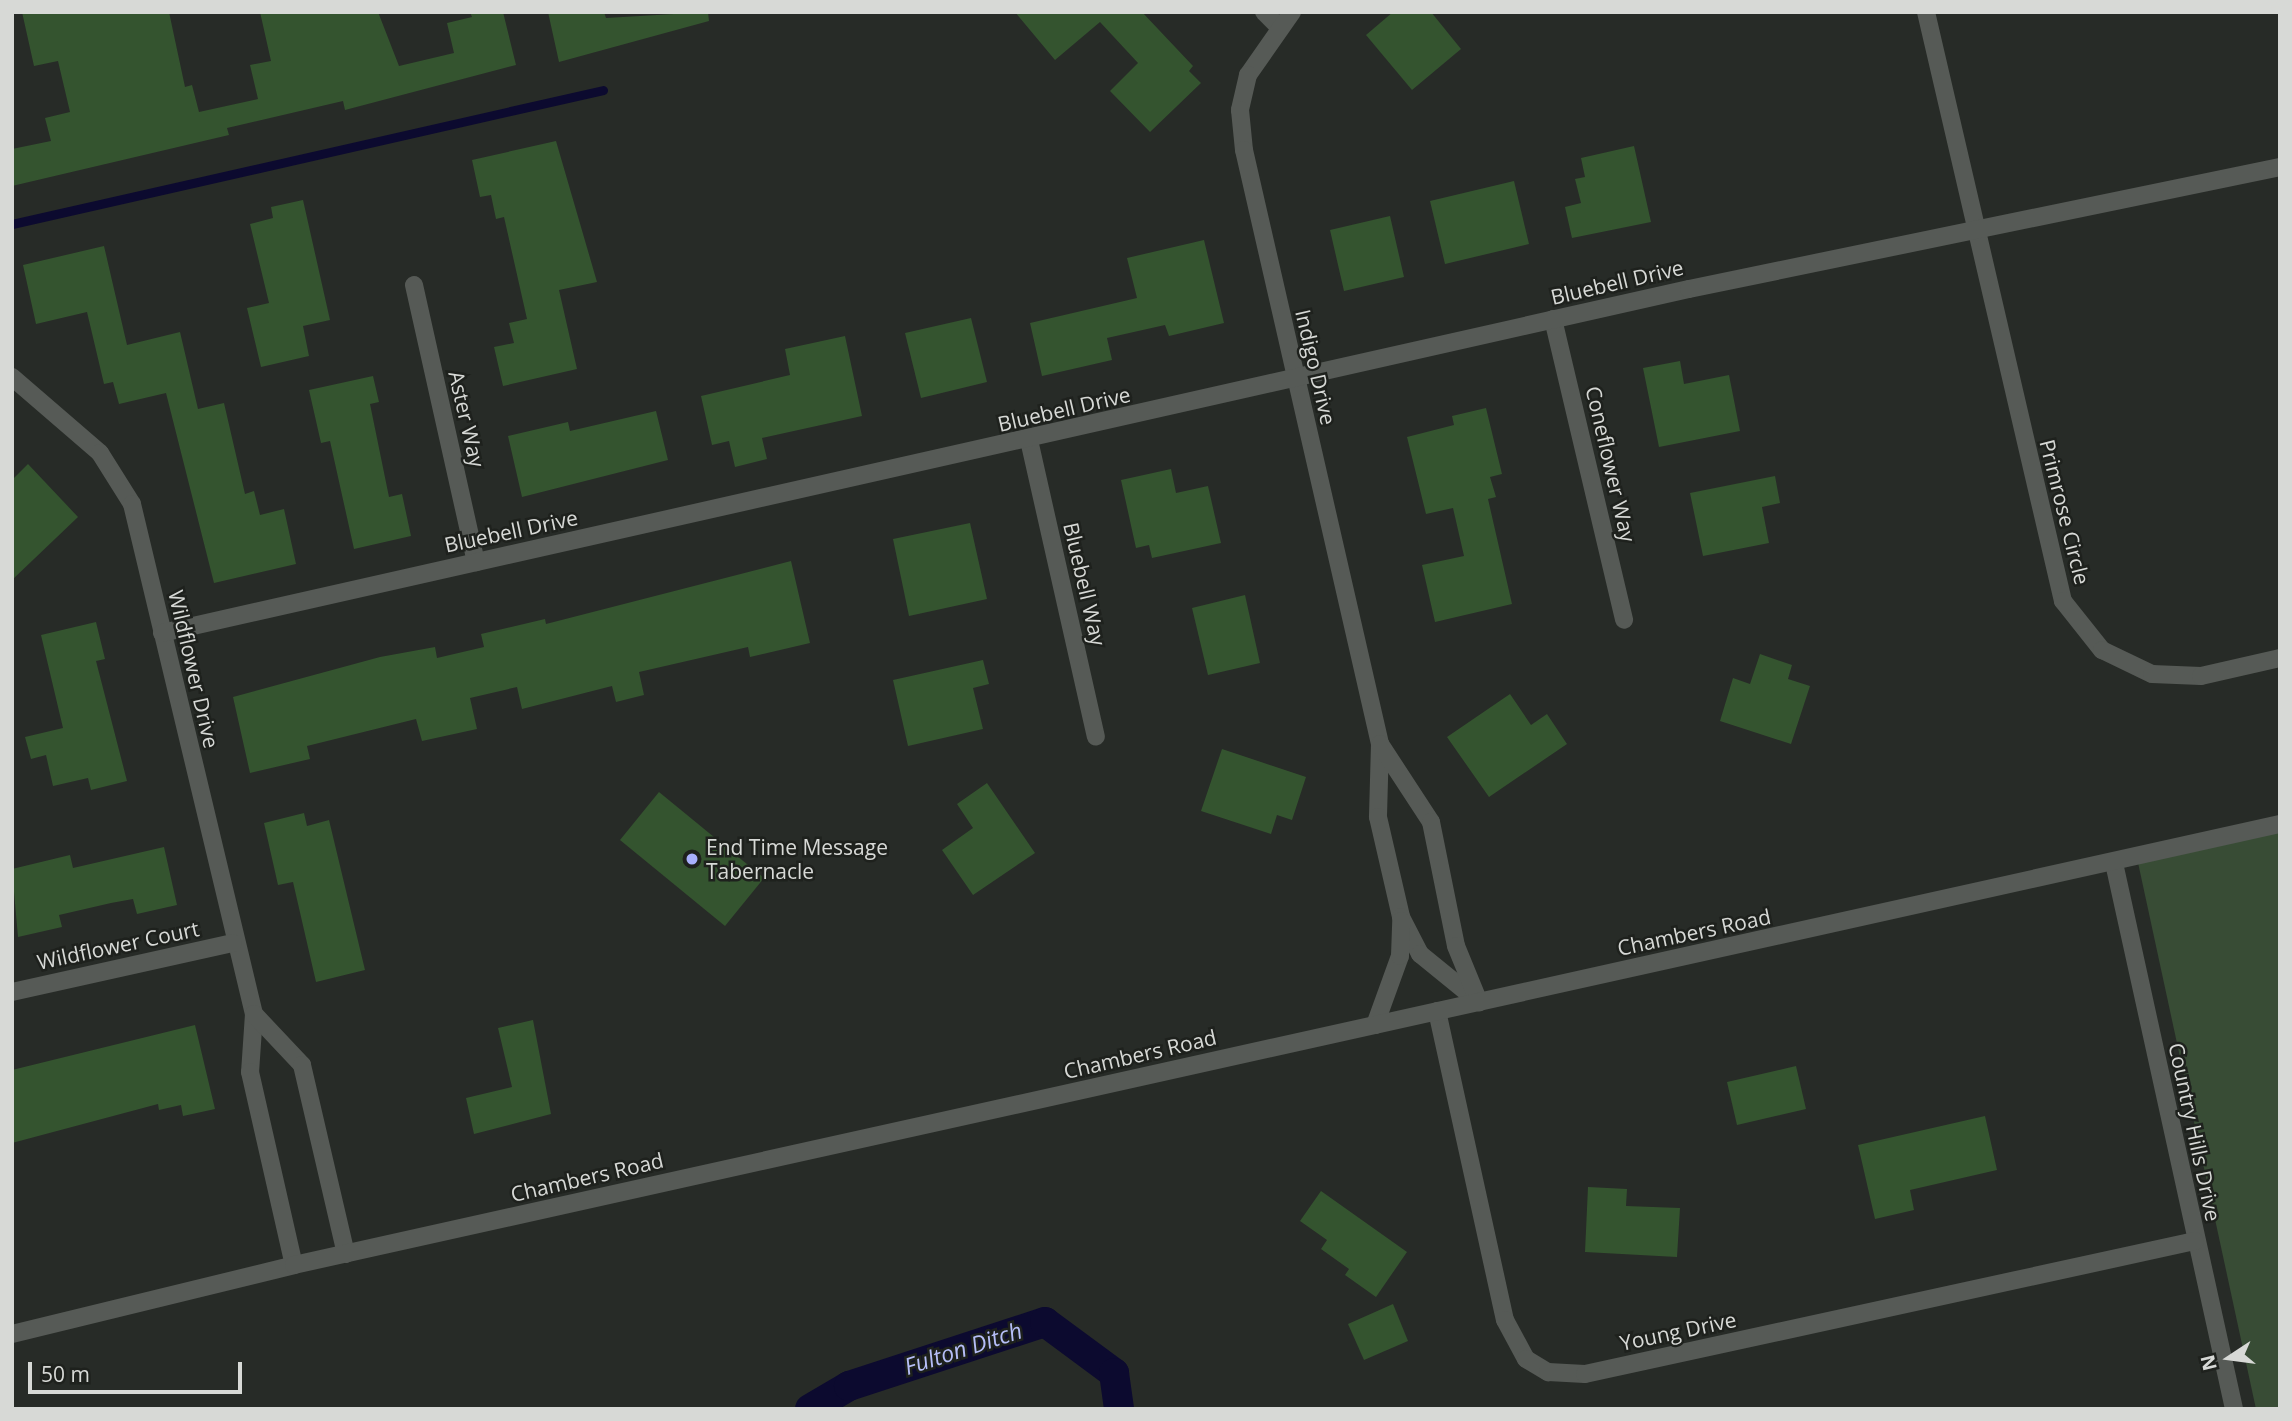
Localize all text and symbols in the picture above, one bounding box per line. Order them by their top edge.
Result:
street label: Bluebell Drive [1548,254,1686,310]
street label: Indigo Drive [1290,307,1342,427]
street label: Aster Way [444,368,490,470]
street label: Bluebell Drive [995,381,1133,437]
street label: Coneflower Way [1581,384,1641,544]
street label: Primrose Circle [2035,437,2095,587]
street label: Bluebell Drive [442,505,580,557]
street label: Bluebell Way [1059,520,1111,648]
street label: Wildflower Drive [164,588,224,750]
place label: End Time Message Tabernacle [706,834,888,884]
marker: End Time Message Tabernacle [684,851,700,867]
street label: Chambers Road [1615,903,1773,961]
street label: Wildflower Court [35,916,201,974]
street label: Chambers Road [1061,1024,1219,1084]
street label: Country Hills Drive [2164,1040,2226,1224]
street label: Chambers Road [508,1147,666,1207]
street label: Young Drive [1617,1306,1739,1356]
water label: Fulton Ditch [901,1316,1025,1380]
north arrow [2194,1323,2264,1393]
scale bar [32,1348,245,1392]
text: N [2194,1352,2223,1373]
text: 50 m [41,1360,90,1388]

